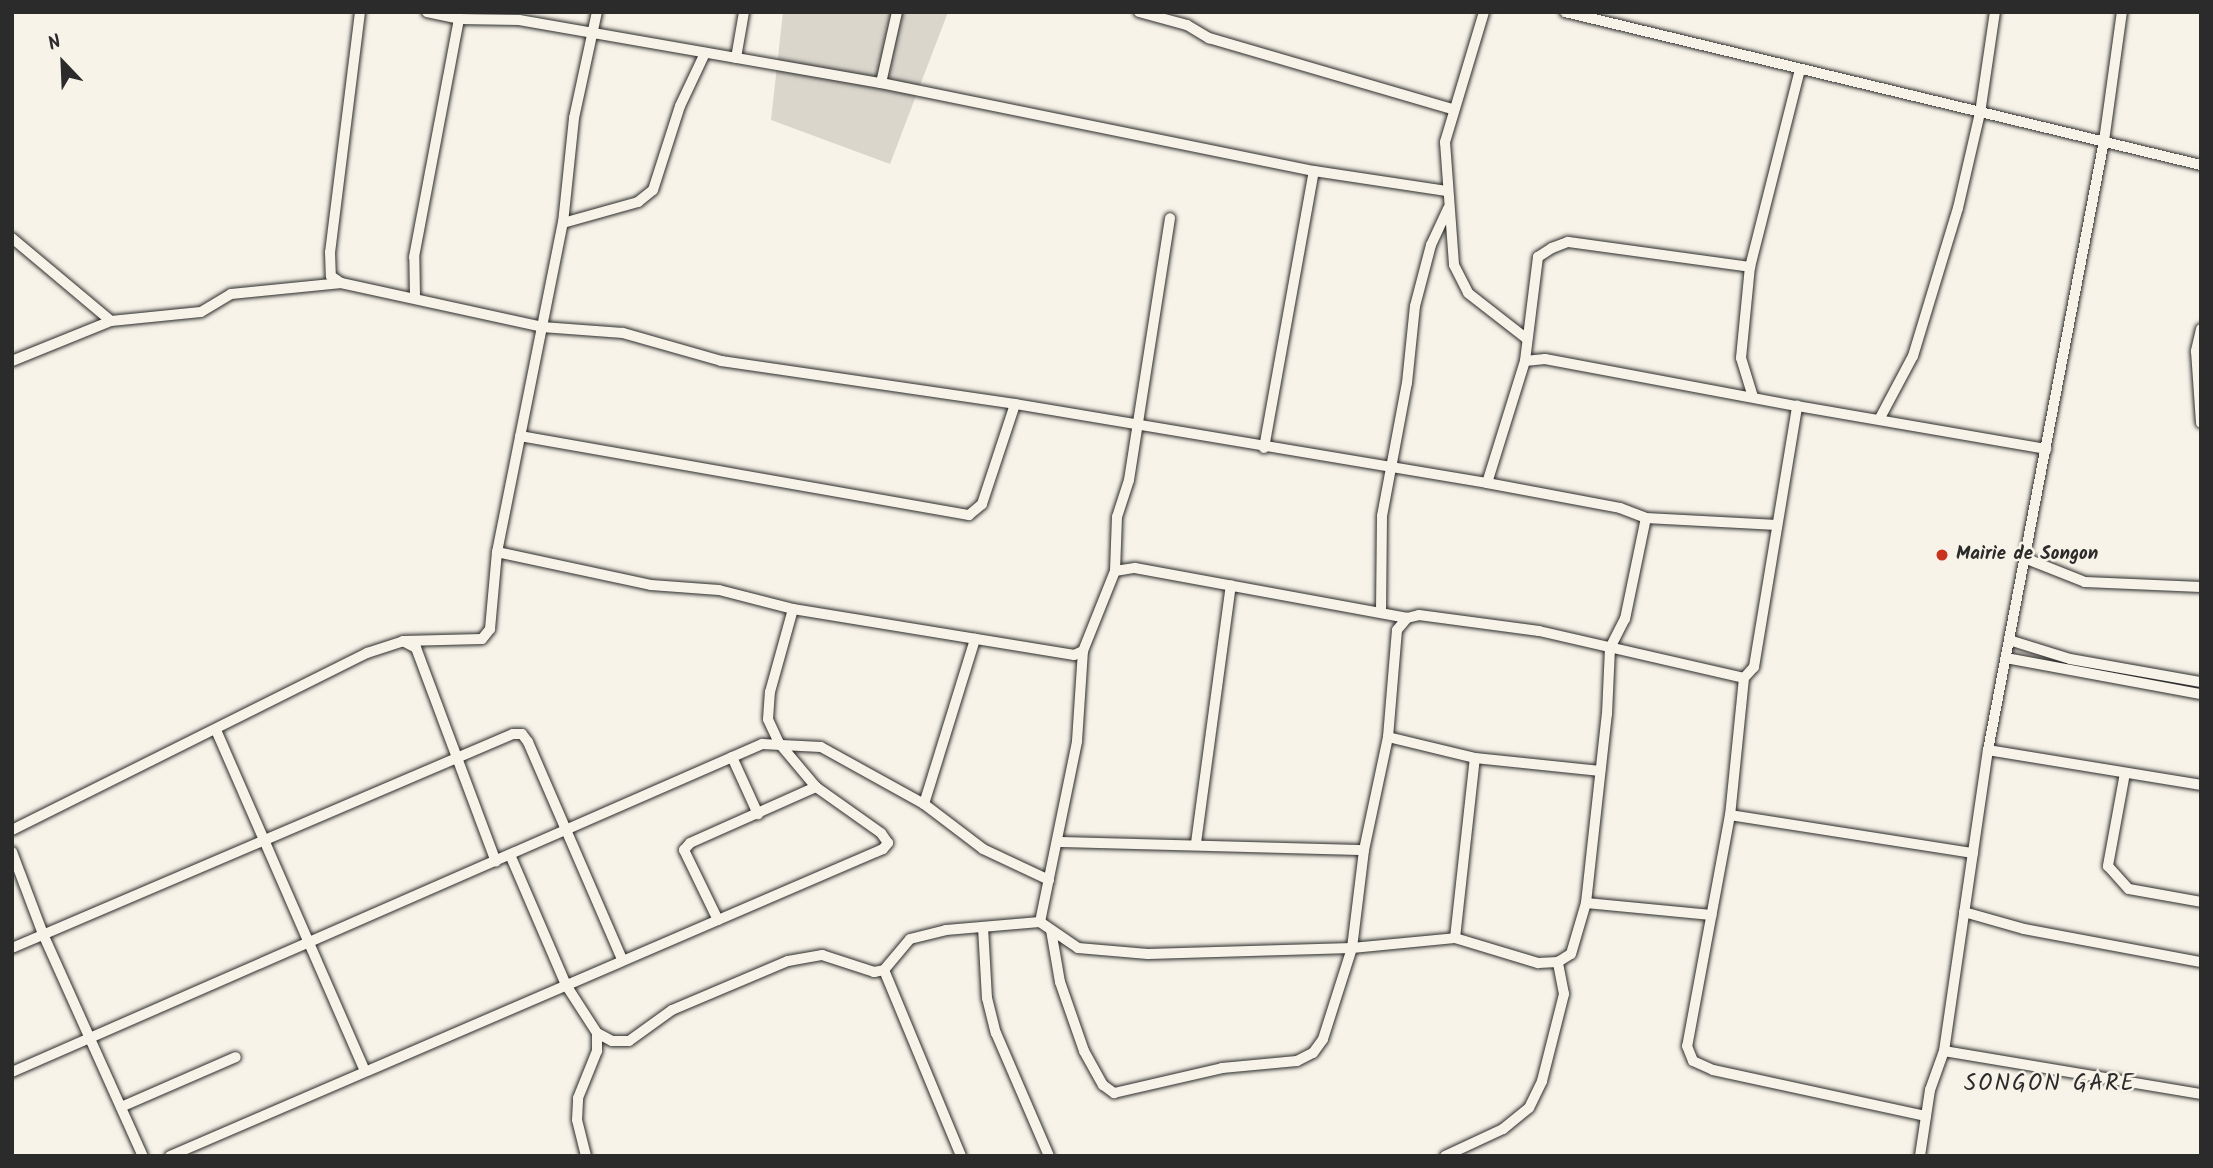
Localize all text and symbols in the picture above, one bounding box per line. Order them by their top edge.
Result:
north arrow [28,28,98,98]
text: N [43,28,66,60]
place label: Mairie de Songon [1956,544,2098,566]
marker: Mairie de Songon [1934,547,1950,563]
district label: SONGON GARE [1965,1070,2135,1098]

